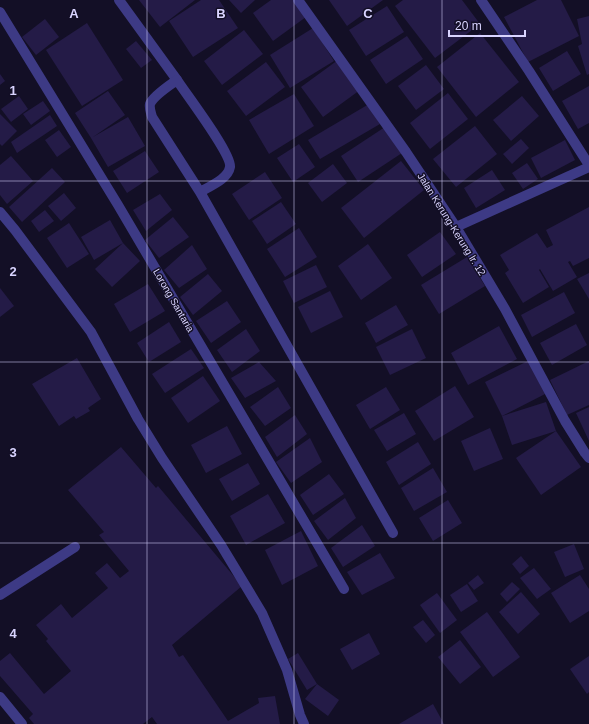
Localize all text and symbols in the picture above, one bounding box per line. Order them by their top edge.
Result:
text: A [69,6,79,21]
text: B [216,6,226,21]
text: C [363,6,373,21]
scale bar [449,12,525,38]
text: 20 m [455,19,482,33]
text: 1 [9,83,17,98]
street label: Jalan Kerung-Kerung lr. 12 [415,171,488,278]
text: 2 [9,264,17,279]
street label: Lorong Santaria [151,267,196,334]
text: 3 [9,445,17,460]
text: 4 [9,626,17,641]

